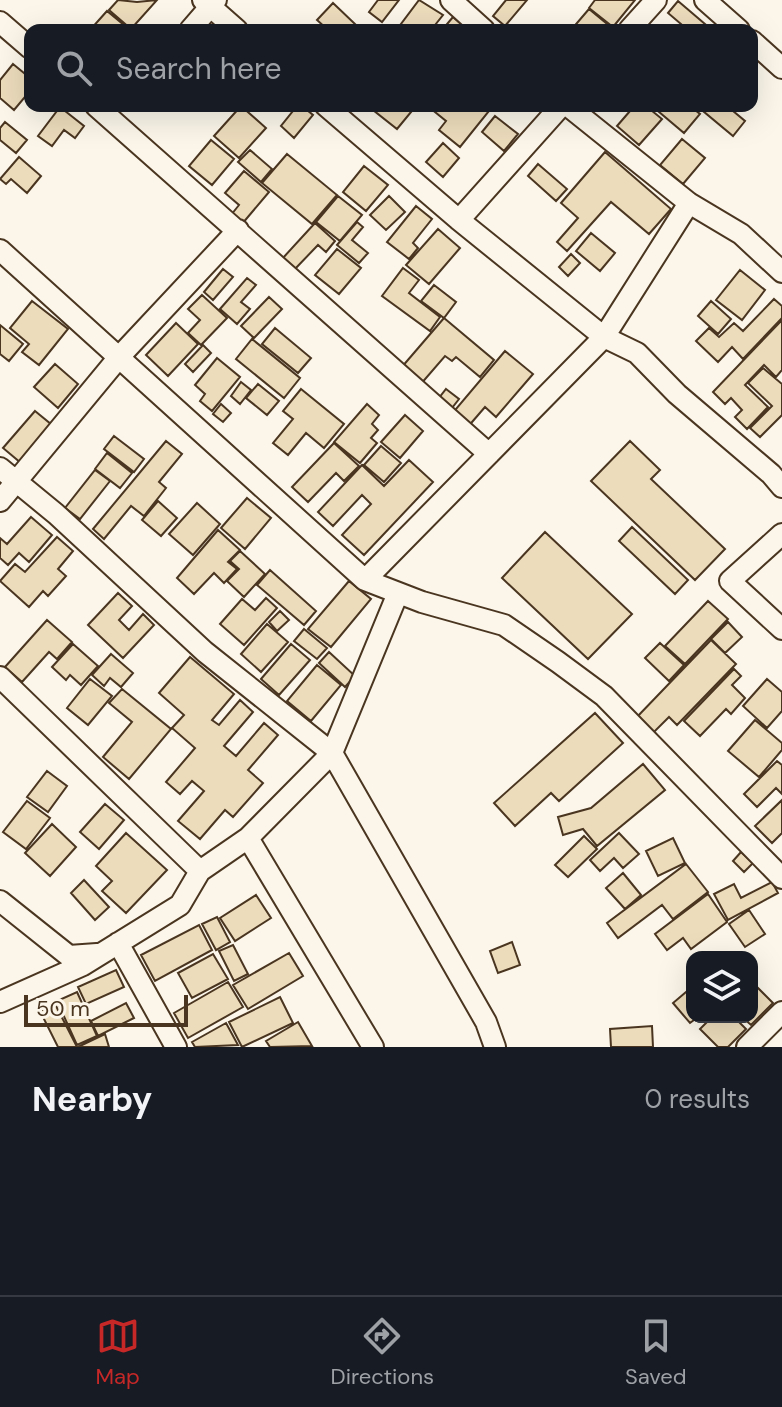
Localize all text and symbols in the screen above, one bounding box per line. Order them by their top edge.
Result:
search box [24,24,758,112]
icon: search [52,46,96,90]
text: Search here [116,49,282,88]
map controls [686,951,758,1023]
button: layers [686,951,758,1023]
scale bar [24,991,188,1027]
text: 50 m [36,994,90,1023]
text: Nearby [32,1077,152,1122]
text: 0 results [644,1082,750,1116]
tab: Map [95,1314,140,1391]
tab: Directions [331,1314,434,1391]
tab: Saved [625,1314,687,1391]

